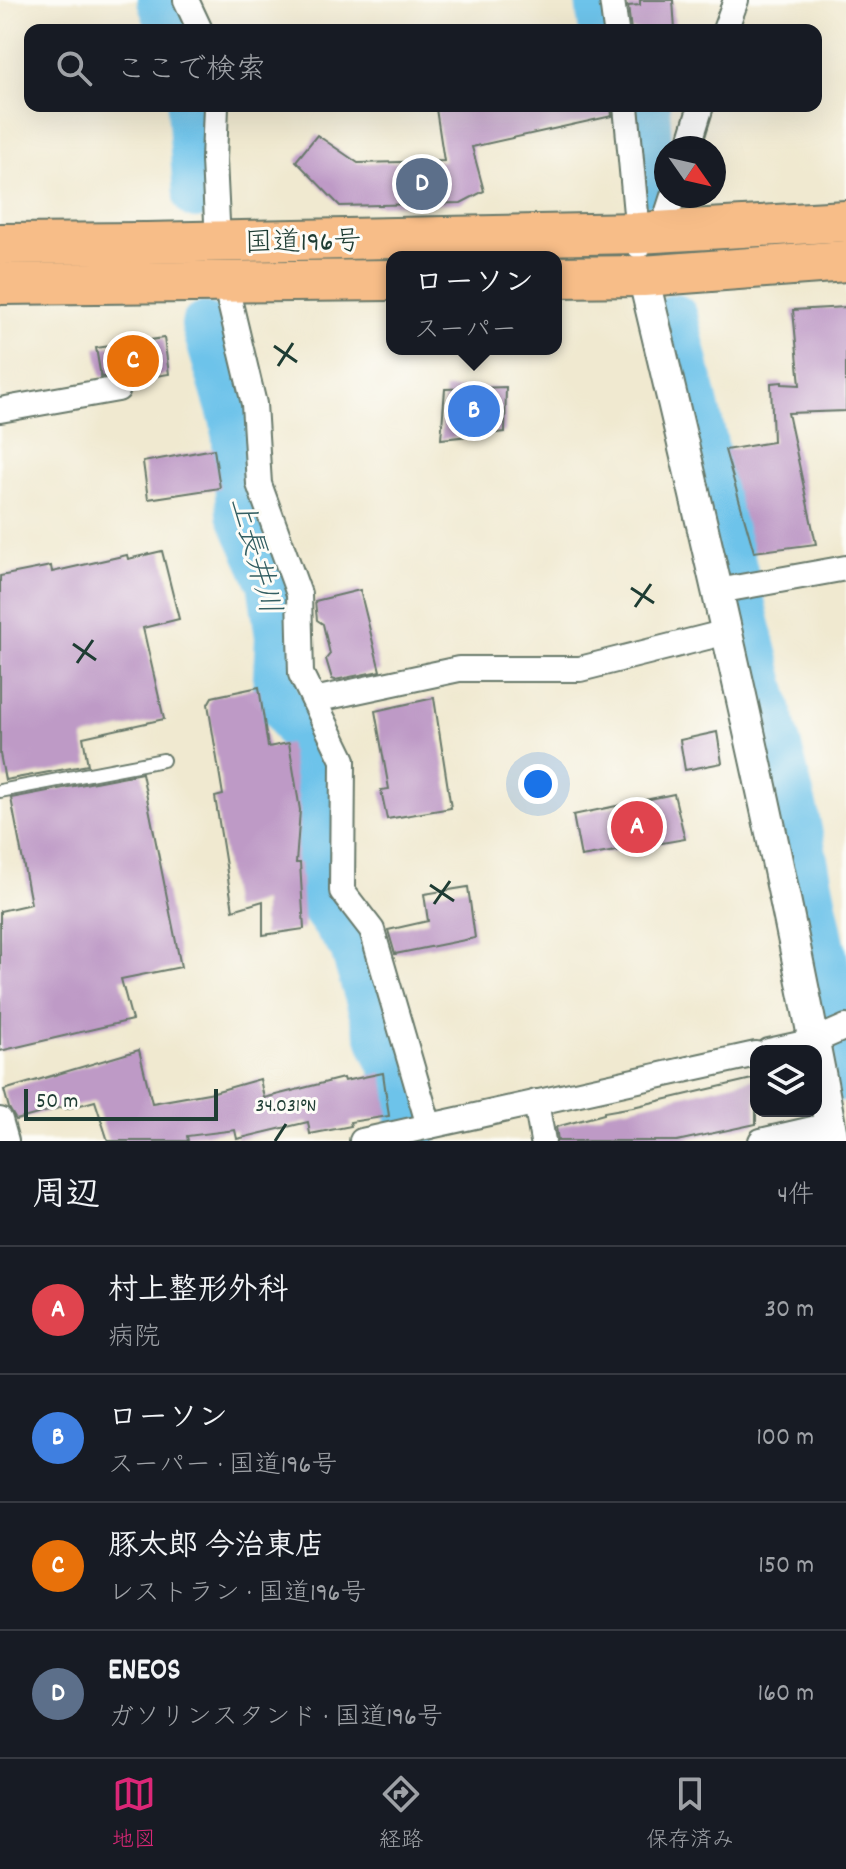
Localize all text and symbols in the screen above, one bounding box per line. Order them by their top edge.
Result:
search box [24,24,822,112]
icon: search [52,46,96,90]
text: ここで検索 [116,51,266,94]
north arrow [654,136,726,208]
pin: D [396,154,448,214]
street label: 国道196号 [244,224,362,266]
popup [386,251,562,355]
text: ローソン [414,264,534,307]
text: スーパー [414,313,517,350]
pin: C [107,331,159,391]
pin: B [448,381,500,441]
water label: 上長井川 [216,493,289,620]
your location [518,764,558,804]
pin: A [611,797,663,857]
map controls [750,1045,822,1117]
button: layers [750,1045,822,1117]
scale bar [24,1085,218,1121]
text: 50 m [36,1087,78,1118]
text: 34.031°N [256,1093,316,1121]
text: 周辺 [32,1173,100,1222]
text: 4件 [777,1178,814,1215]
text: 村上整形外科 [108,1271,288,1314]
text: A [51,1292,65,1329]
text: 30 m [764,1292,814,1329]
text: 病院 [108,1320,160,1357]
text: ローソン [108,1399,228,1442]
text: B [52,1420,64,1457]
text: 100 m [756,1420,814,1457]
text: スーパー · 国道196号 [108,1448,337,1485]
text: 豚太郎 今治東店 [108,1527,325,1570]
text: C [52,1548,64,1585]
text: 150 m [758,1548,814,1585]
text: レストラン · 国道196号 [108,1576,366,1613]
text: ENEOS [108,1651,181,1694]
text: D [51,1676,65,1713]
text: 160 m [758,1676,814,1713]
text: ガソリンスタンド · 国道196号 [108,1700,443,1737]
tab: 地図 [112,1772,156,1857]
tab: 経路 [379,1772,423,1857]
tab: 保存済み [646,1772,734,1857]

